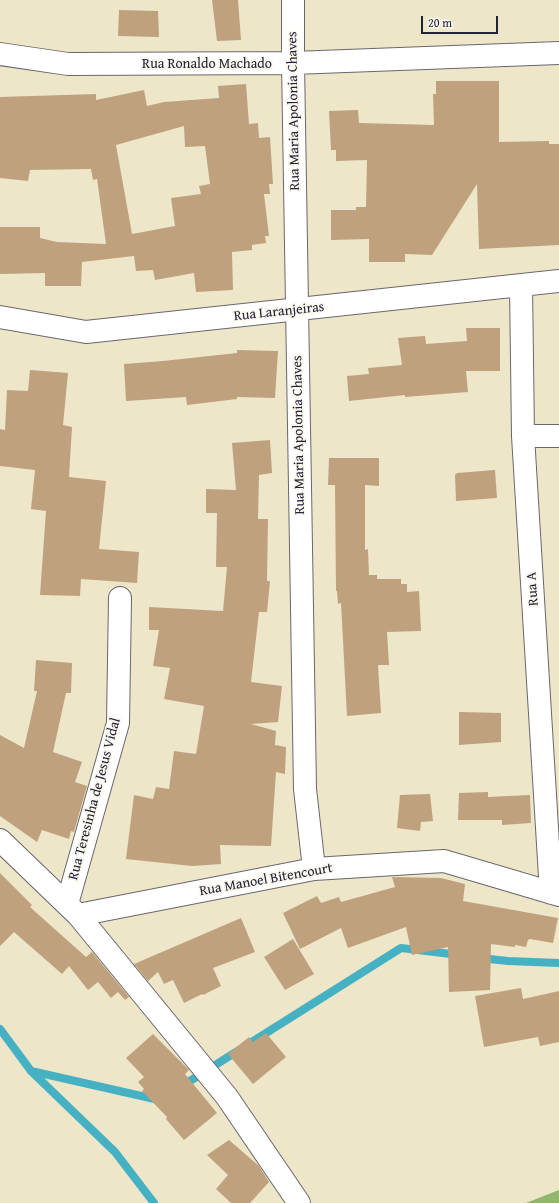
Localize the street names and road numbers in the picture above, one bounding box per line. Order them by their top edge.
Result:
street label: Rua Maria Apolonia Chaves [284,31,304,191]
street label: Rua Ronaldo Machado [142,56,272,72]
street label: Rua Laranjeiras [233,299,325,325]
street label: Rua Maria Apolonia Chaves [289,355,309,515]
street label: Rua A [523,572,543,606]
street label: Rua Teresinha de Jesus Vidal [65,716,125,882]
street label: Rua Manoel Bitencourt [198,860,334,900]

